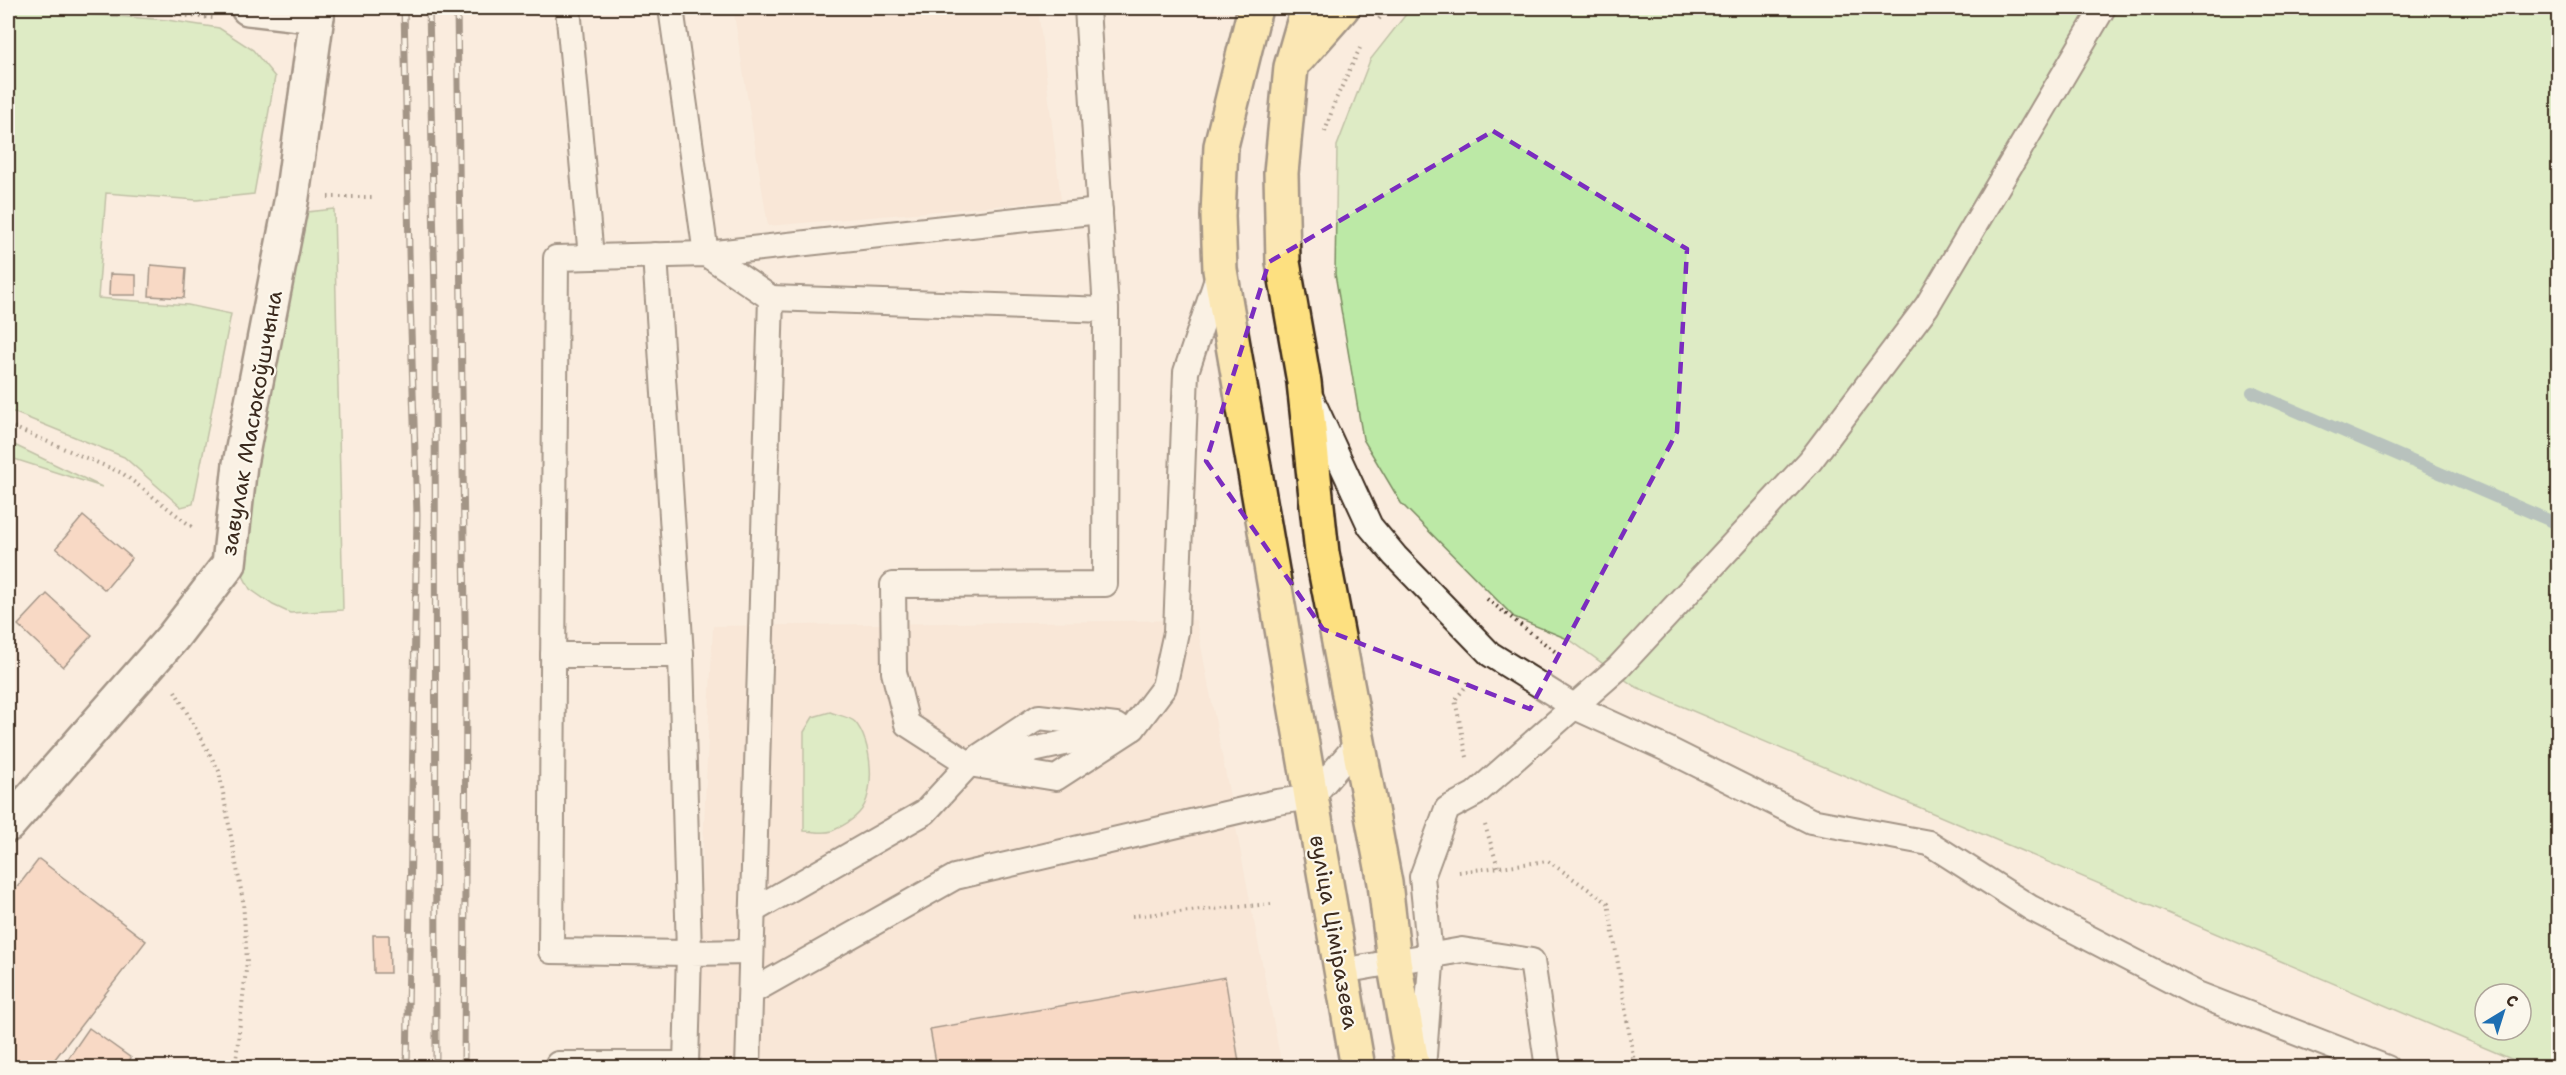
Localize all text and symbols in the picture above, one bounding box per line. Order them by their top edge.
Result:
street label: завулак Масюкоўшчына [214,288,289,558]
street label: вуліца Ціміразева [1303,833,1366,1032]
north arrow [2473,982,2533,1042]
text: С [2502,989,2522,1012]

